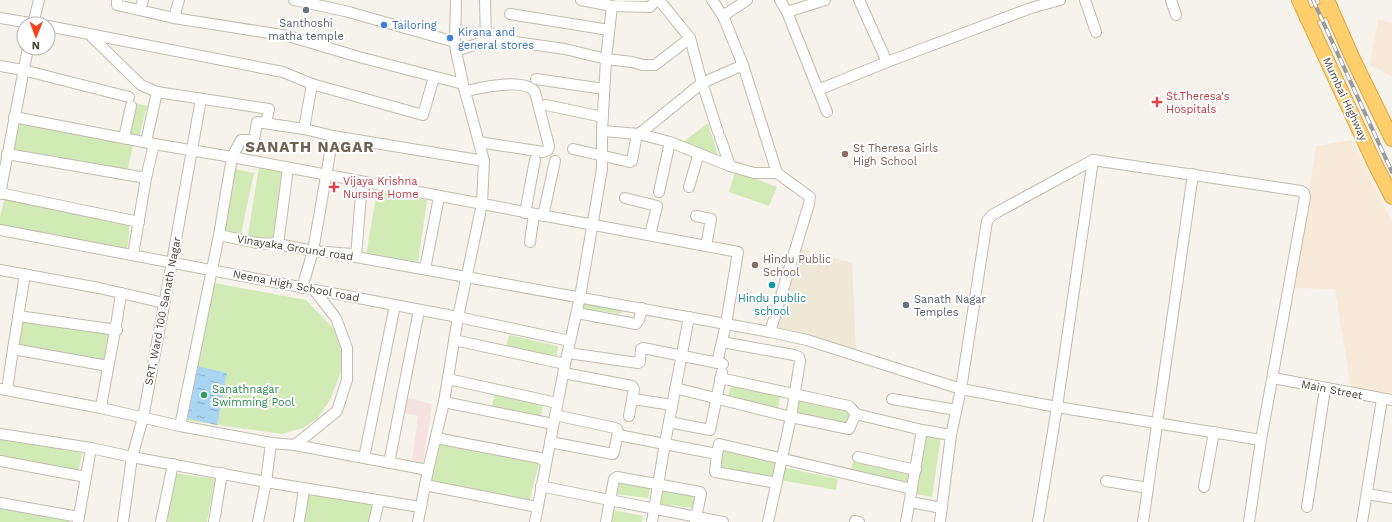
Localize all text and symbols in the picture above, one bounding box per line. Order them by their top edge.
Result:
marker: Santhoshi matha temple [301,5,311,15]
north arrow [16,16,56,56]
place label: Santhoshi matha temple [268,17,344,43]
place label: Tailoring [392,19,437,32]
marker: Tailoring [379,20,389,30]
place label: Kirana and general stores [458,26,534,52]
marker: Kirana and general stores [445,33,455,43]
text: N [32,39,40,52]
street label: Mumbai Highway [1320,55,1370,143]
place label: St.Theresa's Hospitals [1166,90,1230,116]
marker: St.Theresa's Hospitals [1151,96,1163,108]
district label: SANATH NAGAR [245,138,375,156]
place label: St Theresa Girls High School [853,142,939,168]
marker: St Theresa Girls High School [840,149,850,159]
place label: Vijaya Krishna Nursing Home [343,175,419,201]
marker: Vijaya Krishna Nursing Home [328,181,340,193]
street label: Vinayaka Ground road [236,232,354,264]
street label: SRT, Ward 100 Sanath Nagar [142,235,184,386]
place label: Hindu Public School [763,253,831,279]
marker: Hindu Public School [750,260,760,270]
street label: Neena High School road [232,267,360,305]
marker: Hindu public school [767,280,777,290]
place label: Hindu public school [738,292,806,318]
place label: Sanath Nagar Temples [914,293,986,319]
marker: Sanath Nagar Temples [901,300,911,310]
street label: Main Street [1300,378,1364,402]
place label: Sanathnagar Swimming Pool [212,383,295,409]
marker: Sanathnagar Swimming Pool [199,390,209,400]

